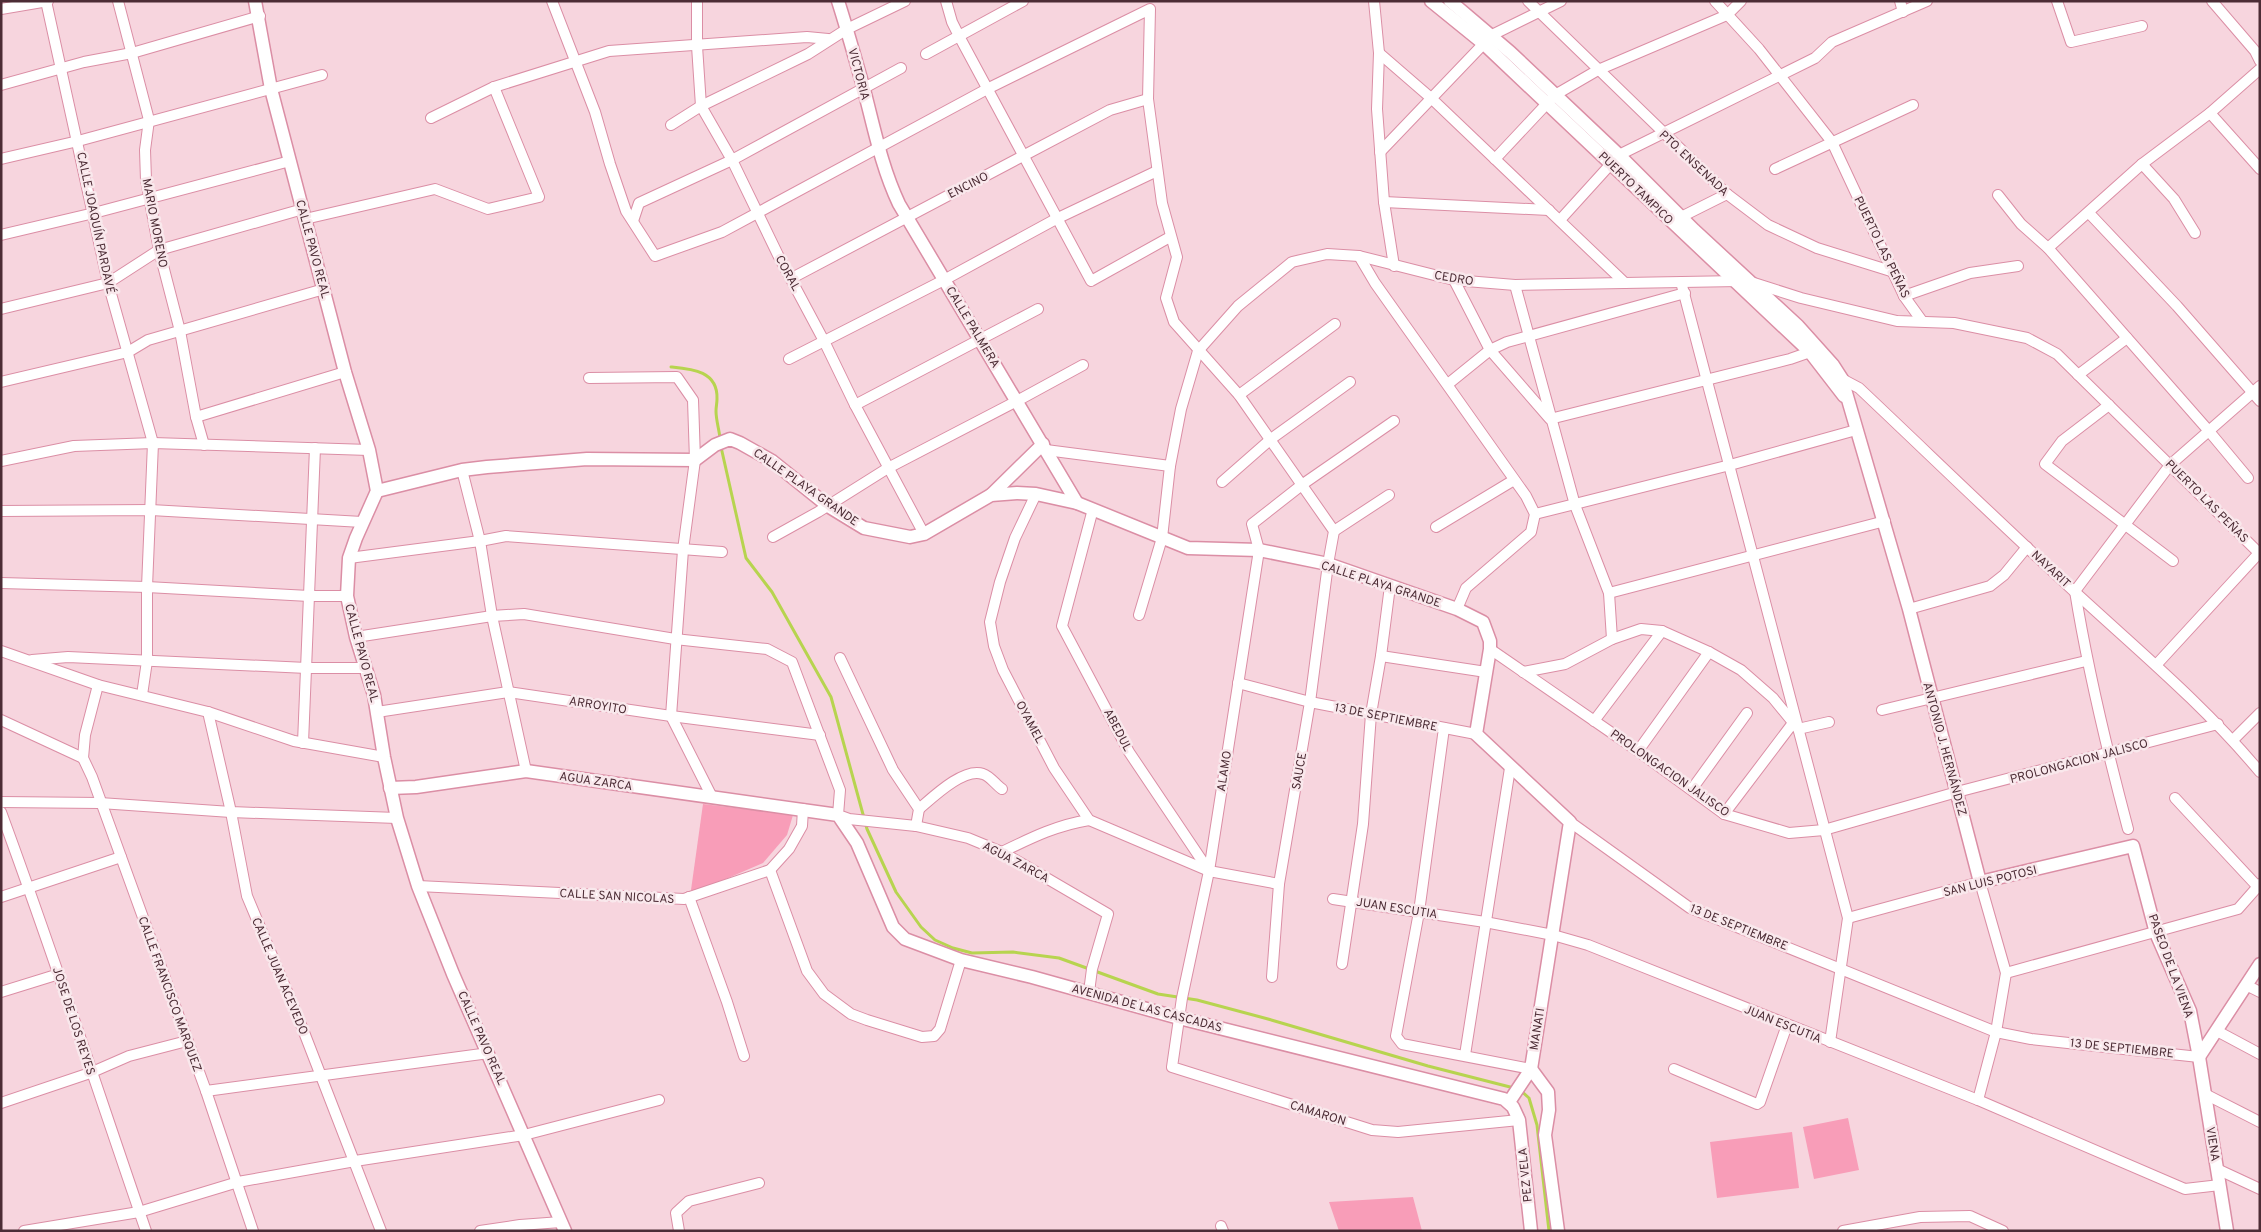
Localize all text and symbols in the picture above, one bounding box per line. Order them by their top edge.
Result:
street label: VICTORIA [843,46,873,102]
street label: PTO. ENSENADA [1655,127,1732,200]
street label: PUERTO TAMPICO [1594,149,1676,229]
street label: CALLE JOAQUÍN PARDAVÉ [72,151,118,296]
street label: ENCINO [945,169,992,203]
street label: MARIO MORENO [137,177,171,269]
street label: PUERTO LAS PEÑAS [1849,194,1913,301]
street label: CALLE PAVO REAL [291,198,333,301]
street label: CORAL [771,253,804,294]
street label: CEDRO [1433,268,1475,290]
street label: CALLE PALMERA [942,284,1003,371]
street label: CALLE PLAYA GRANDE [750,445,861,530]
street label: PUERTO LAS PEÑAS [2161,457,2251,547]
street label: NAYARIT [2027,547,2073,592]
street label: CALLE PLAYA GRANDE [1319,558,1443,612]
street label: CALLE PAVO REAL [340,602,382,705]
street label: ANTONIO J. HERNÁNDEZ [1918,681,1970,818]
street label: ARROYITO [568,694,628,718]
street label: OYAMEL [1011,698,1047,747]
street label: 13 DE SEPTIEMBRE [1333,700,1439,736]
street label: ABEDUL [1099,706,1135,755]
street label: PROLONGACION JALISCO [1607,726,1732,821]
street label: PROLONGACION JALISCO [2008,736,2150,788]
street label: ALAMO [1214,750,1236,793]
street label: SAUCE [1289,751,1311,791]
street label: AGUA ZARCA [558,769,633,795]
street label: AGUA ZARCA [979,839,1052,887]
street label: SAN LUIS POTOSI [1942,863,2039,901]
street label: CALLE SAN NICOLAS [559,886,675,908]
street label: JUAN ESCUTIA [1355,895,1439,923]
street label: 13 DE SEPTIEMBRE [1687,901,1790,955]
street label: PASEO DE LA VIENA [2144,912,2196,1021]
street label: CALLE FRANCISCO MARQUEZ [133,914,205,1074]
street label: CALLE JUAN ACEVEDO [247,915,311,1037]
street label: JOSE DE LOS REYES [48,965,98,1077]
street label: AVENIDA DE LAS CASCADAS [1070,981,1224,1037]
street label: CALLE PAVO REAL [453,989,509,1088]
street label: JUAN ESCUTIA [1742,1002,1824,1048]
street label: MANATI [1527,1007,1549,1051]
street label: 13 DE SEPTIEMBRE [2069,1036,2175,1062]
street label: CAMARON [1288,1098,1348,1130]
street label: VIENA [2201,1126,2223,1163]
street label: PEZ VELA [1515,1147,1537,1203]

